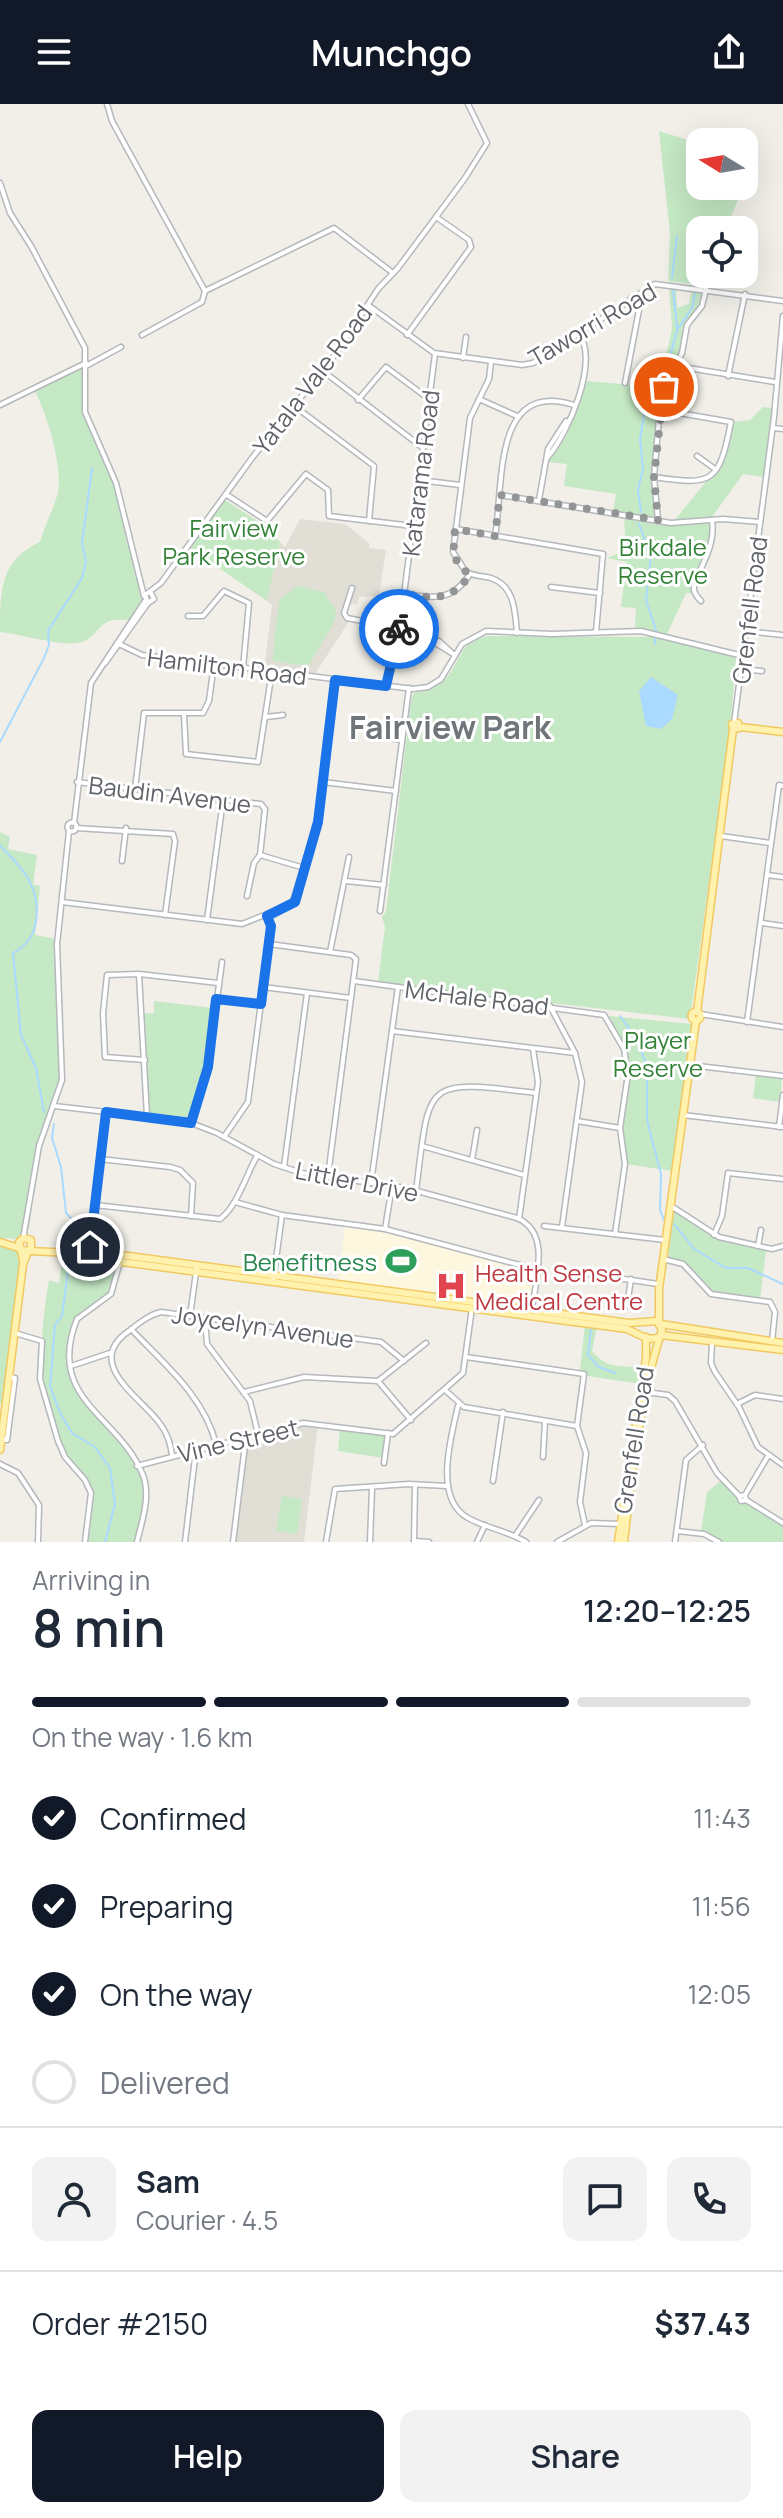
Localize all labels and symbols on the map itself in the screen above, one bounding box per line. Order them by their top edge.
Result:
north arrow [686,128,758,200]
street label: Taworri Road [522,274,662,374]
street label: Yatala Vale Road [245,297,379,461]
pin [630,353,698,421]
street label: Katarama Road [393,388,447,558]
park label: Fairview Park Reserve [163,511,305,572]
park label: Birkdale Reserve [618,530,708,591]
street label: Grenfell Road [724,534,774,686]
courier [359,589,439,669]
street label: Hamilton Road [145,640,309,692]
district label: Fairview Park [349,705,552,749]
street label: Baudin Avenue [87,768,253,820]
street label: McHale Road [403,972,551,1022]
park label: Player Reserve [613,1023,703,1084]
street label: Littler Drive [293,1153,421,1209]
pin [56,1213,124,1281]
sports icon: Benefitness [384,1244,418,1278]
place label: Benefitness [243,1245,377,1278]
place label: Health Sense Medical Centre [475,1256,643,1317]
hospital icon: Health Sense Medical Centre [434,1269,468,1303]
street label: Joycelyn Avenue [170,1297,356,1355]
street label: Grenfell Road [605,1364,661,1516]
street label: Vine Street [174,1410,302,1470]

